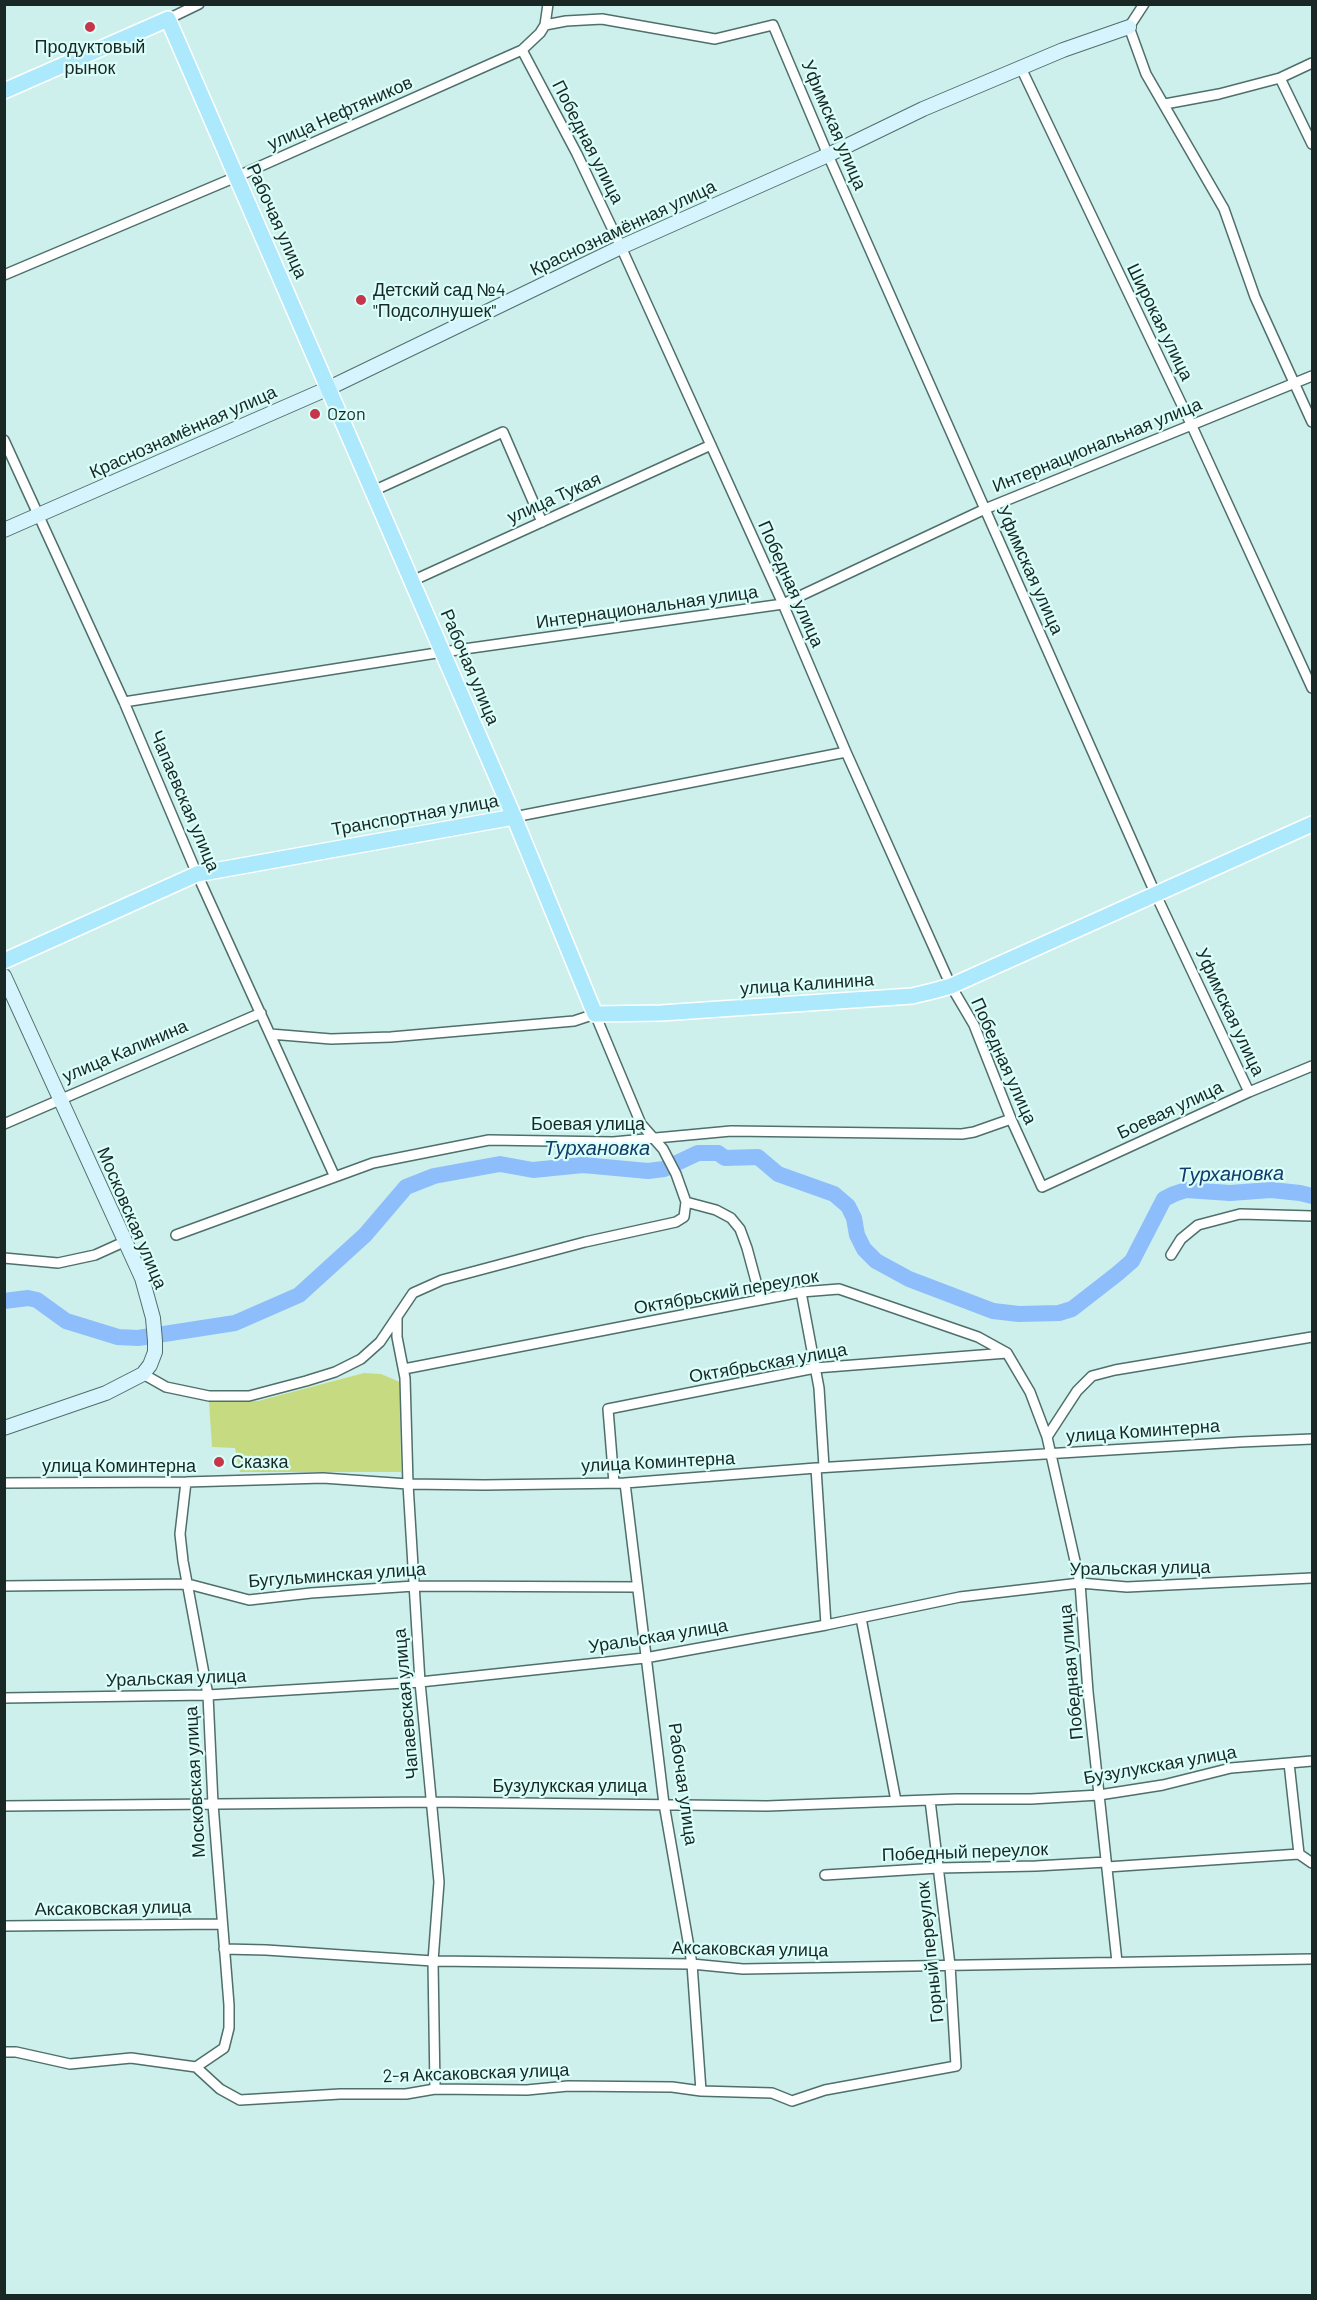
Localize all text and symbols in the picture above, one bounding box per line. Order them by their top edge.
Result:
marker: Продуктовый рынок [83,20,97,34]
place label: Продуктовый рынок [35,36,145,78]
street label: Уфимская улица [797,57,871,193]
street label: улица Нефтяников [264,71,416,155]
street label: Победная улица [548,77,628,207]
street label: Рабочая улица [242,160,312,282]
street label: Краснознамённая улица [527,175,719,281]
street label: Широкая улица [1122,260,1198,384]
place label: Детский сад №4 "Подсолнушек" [373,279,506,322]
marker: Детский сад №4 "Подсолнушек" [354,293,368,307]
street label: Краснознамённая улица [86,381,280,483]
street label: Интернациональная улица [989,393,1205,497]
place label: Ozon [327,403,366,425]
marker: Ozon [308,407,322,421]
street label: улица Тукая [504,468,604,528]
street label: Уфимская улица [992,502,1068,638]
street label: Победная улица [753,518,829,650]
street label: Интернациональная улица [535,581,759,633]
street label: Рабочая улица [436,606,504,728]
street label: Чапаевская улица [146,727,224,875]
street label: Транспортная улица [330,790,500,840]
street label: Уфимская улица [1191,945,1269,1079]
street label: улица Калинина [739,969,875,999]
street label: Победная улица [966,995,1042,1127]
street label: улица Калинина [59,1015,191,1087]
street label: Боевая улица [1114,1076,1226,1144]
street label: Боевая улица [531,1113,645,1135]
water label: Турхановка [544,1136,650,1160]
street label: Московская улица [92,1144,172,1292]
water label: Турхановка [1178,1161,1284,1187]
street label: Октябрьский переулок [632,1265,820,1319]
street label: Октябрьская улица [687,1338,849,1388]
street label: улица Коминтерна [1065,1415,1221,1447]
street label: улица Коминтерна [581,1447,735,1477]
place label: Сказка [231,1451,289,1473]
street label: улица Коминтерна [42,1455,196,1477]
marker: Сказка [212,1455,226,1469]
street label: Уральская улица [1070,1556,1210,1580]
street label: Бугульминская улица [247,1558,427,1592]
street label: Победная улица [1054,1603,1088,1741]
street label: Уральская улица [587,1614,729,1658]
street label: Чапаевская улица [389,1628,423,1780]
street label: Уральская улица [105,1665,247,1691]
street label: Московская улица [180,1706,210,1858]
street label: Рабочая улица [664,1721,702,1847]
street label: Бузулукская улица [1082,1741,1238,1789]
street label: Бузулукская улица [493,1775,647,1797]
street label: Победный переулок [881,1838,1049,1866]
street label: Горный переулок [912,1880,948,2024]
street label: Аксаковская улица [34,1896,192,1920]
street label: Аксаковская улица [671,1937,829,1961]
street label: 2-я Аксаковская улица [382,2059,570,2087]

